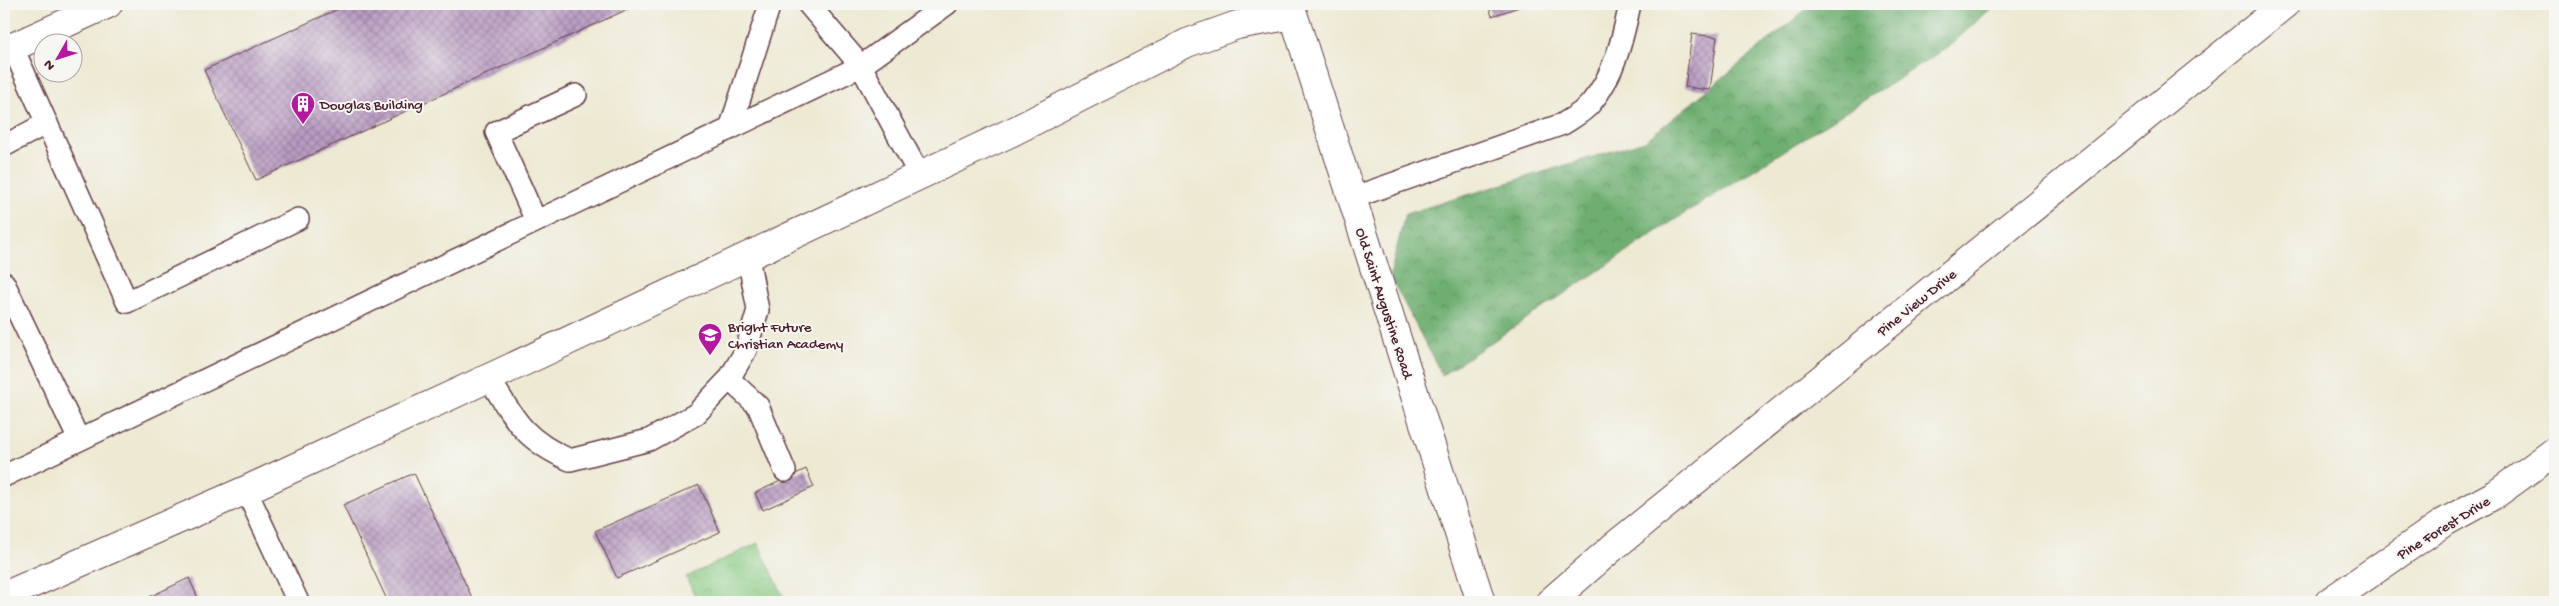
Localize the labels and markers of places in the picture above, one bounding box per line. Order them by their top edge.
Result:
building icon: Douglas Building [290,91,316,125]
place label: Douglas Building [319,97,423,115]
place label: Bright Future Christian Academy [727,319,844,354]
school or university icon: Bright Future Christian Academy [697,322,723,356]

